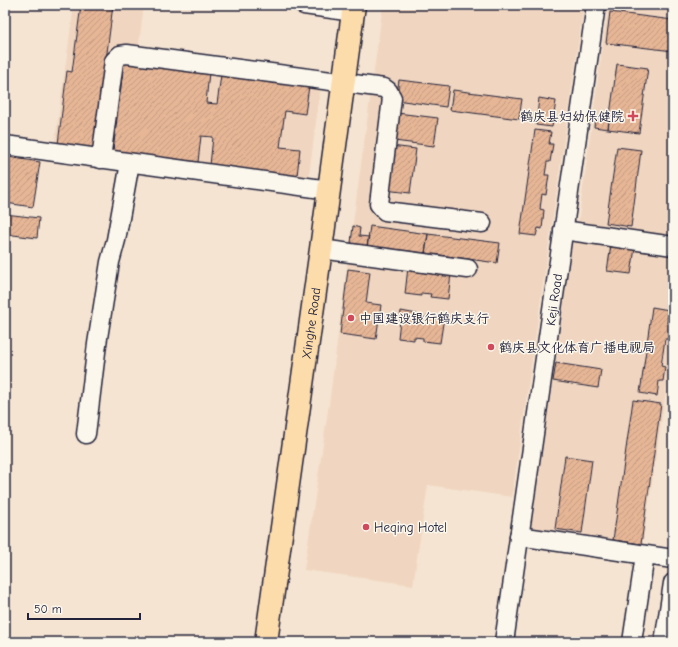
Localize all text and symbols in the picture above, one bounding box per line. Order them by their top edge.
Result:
place label: 鹤庆县妇幼保健院 [520,109,624,124]
marker: 鹤庆县妇幼保健院 [627,110,639,122]
street label: Keji Road [542,273,565,326]
street label: Xinghe Road [298,286,323,360]
place label: 中国建设银行鹤庆支行 [359,311,489,326]
marker: 中国建设银行鹤庆支行 [346,313,356,323]
place label: 鹤庆县文化体育广播电视局 [499,340,655,355]
marker: 鹤庆县文化体育广播电视局 [486,342,496,352]
place label: Heqing Hotel [374,520,447,535]
marker: Heqing Hotel [361,522,371,532]
scale bar [28,595,140,621]
text: 50 m [34,602,62,616]

